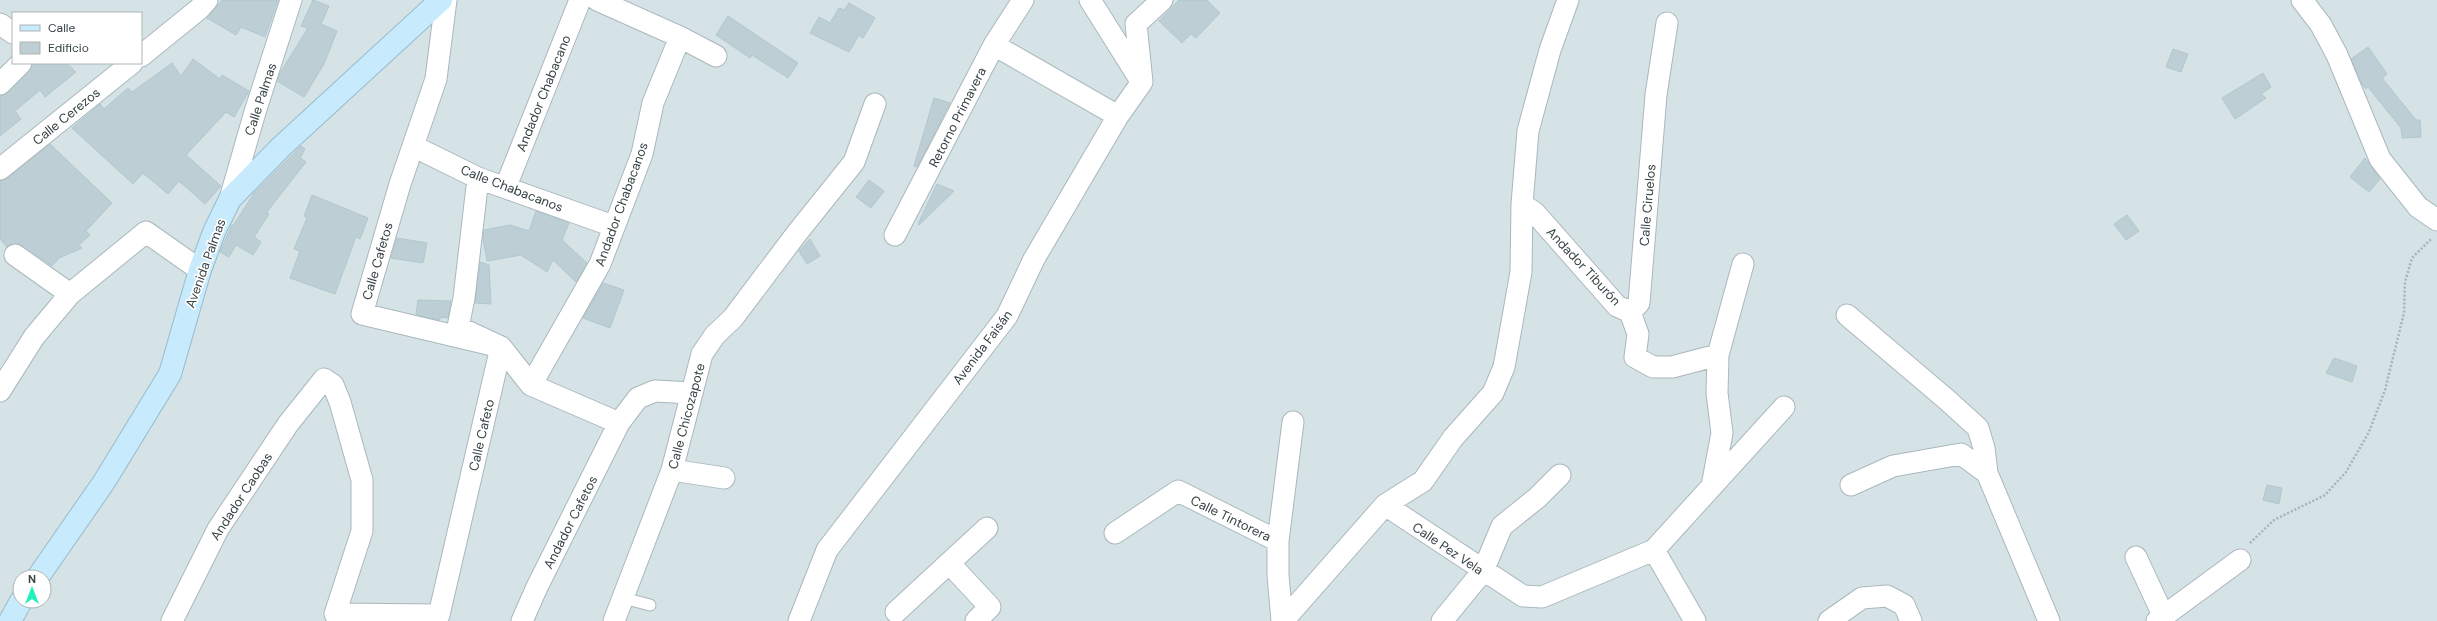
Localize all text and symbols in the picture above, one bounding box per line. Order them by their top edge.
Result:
legend [12,12,142,64]
text: Calle [48,20,75,36]
street label: Andador Chabacano [512,32,575,154]
text: Edificio [48,40,89,56]
street label: Calle Palmas [241,61,280,138]
street label: Retorno Primavera [925,64,990,170]
street label: Calle Cerezos [29,84,103,149]
street label: Andador Chabacanos [591,140,652,269]
street label: Calle Chabacanos [458,161,565,216]
street label: Calle Ciruelos [1635,163,1660,247]
street label: Avenida Palmas [181,216,229,310]
street label: Calle Cafetos [358,220,397,302]
street label: Andador Tiburón [1543,224,1624,309]
street label: Avenida Faisán [949,307,1016,388]
street label: Calle Chicozapote [664,361,709,471]
street label: Calle Cafeto [465,397,498,473]
street label: Andador Caobas [207,449,276,543]
street label: Andador Cafetos [540,473,601,572]
street label: Calle Tintorera [1188,492,1274,545]
street label: Calle Pez Vela [1409,518,1487,578]
north arrow [12,569,52,609]
text: N [28,572,36,586]

